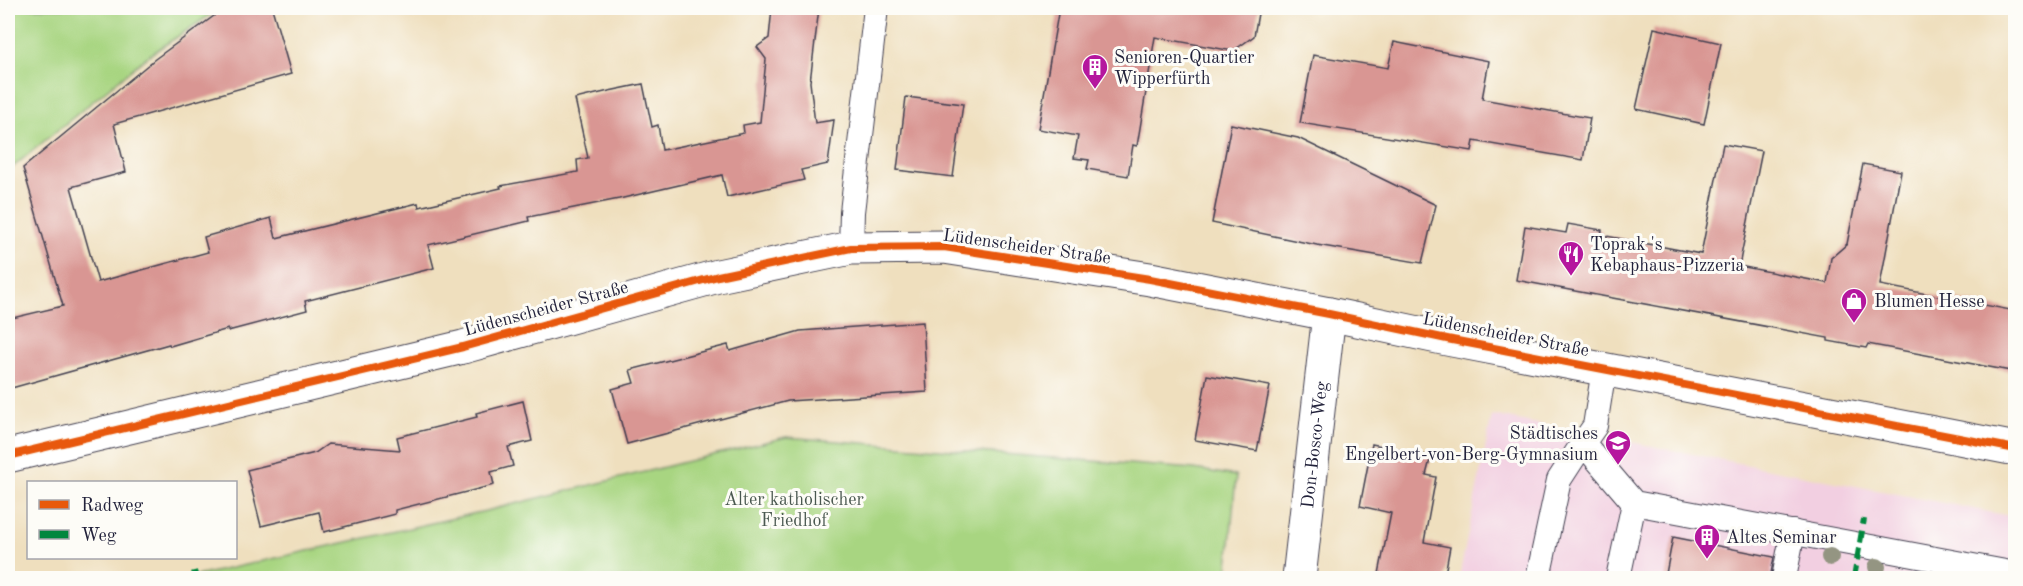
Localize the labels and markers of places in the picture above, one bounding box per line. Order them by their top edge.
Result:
place label: Senioren-Quartier Wipperfürth [1114,49,1255,88]
building icon: Senioren-Quartier Wipperfürth [1080,52,1110,90]
place label: Toprak 's Kebaphaus-Pizzeria [1590,236,1745,275]
restaurant icon: Toprak 's Kebaphaus-Pizzeria [1556,239,1586,277]
shop icon: Blumen Hesse [1839,286,1869,324]
place label: Blumen Hesse [1874,293,1985,311]
place label: Städtisches Engelbert-von-Berg-Gymnasium [1345,425,1598,464]
school or university icon: Städtisches Engelbert-von-Berg-Gymnasium [1603,428,1633,466]
building icon: Altes Seminar [1692,522,1722,560]
place label: Altes Seminar [1726,529,1837,547]

